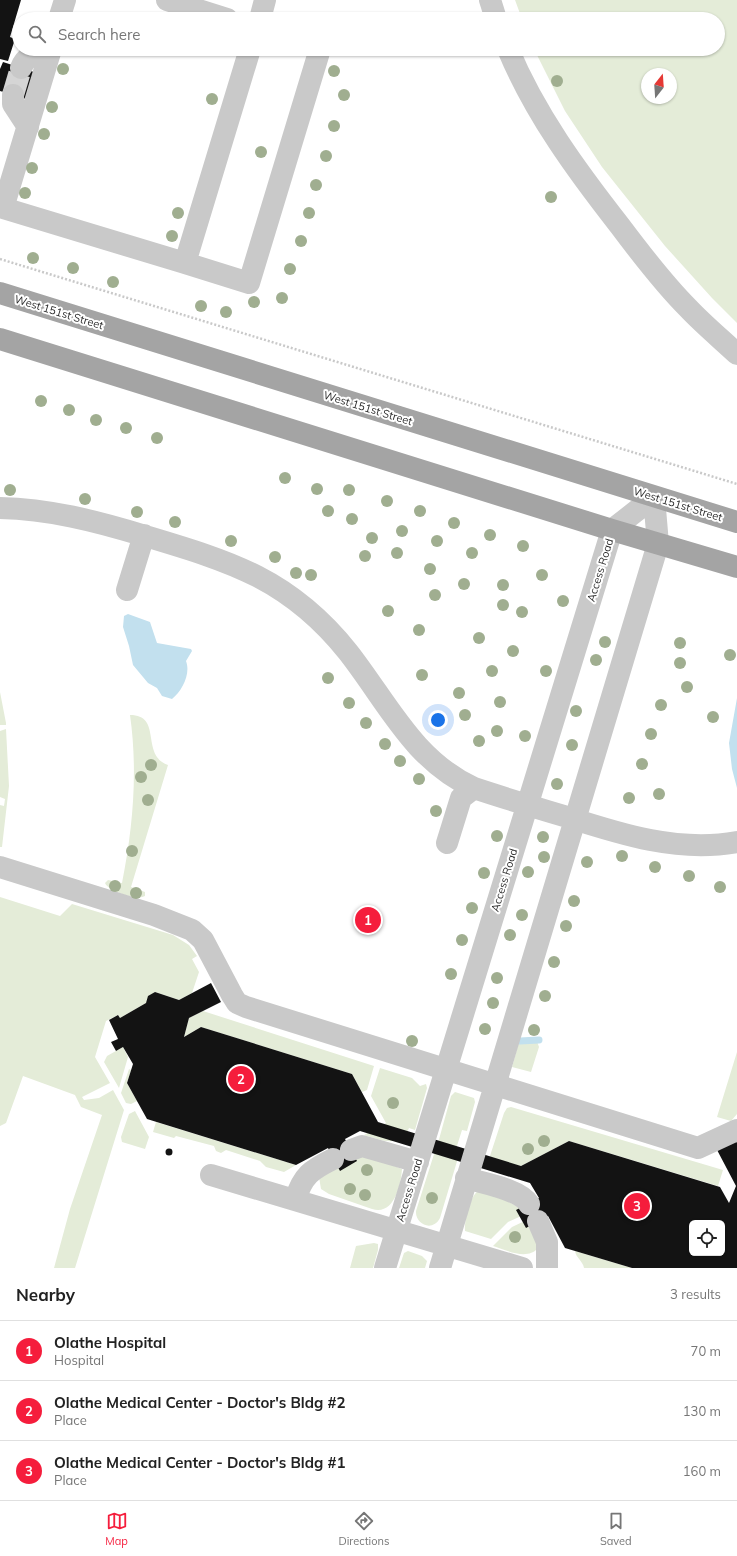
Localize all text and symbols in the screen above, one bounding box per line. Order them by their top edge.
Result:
search box [12,12,725,56]
icon: search [26,23,48,45]
text: Search here [58,25,140,44]
north arrow [641,68,677,104]
street label: West 151st Street [13,292,105,332]
street label: West 151st Street [322,388,414,428]
street label: West 151st Street [632,484,724,524]
street label: Access Road [584,537,616,603]
your location [428,710,448,730]
street label: Access Road [488,847,520,913]
pin: 1 [355,905,381,935]
pin: 2 [228,1064,254,1094]
street label: Access Road [393,1157,425,1223]
pin: 3 [624,1191,650,1221]
map controls [689,1220,725,1256]
button: locate [689,1220,725,1256]
text: Nearby [16,1284,75,1305]
text: 3 results [670,1286,721,1302]
text: Olathe Hospital [54,1333,166,1352]
text: 1 [25,1343,33,1359]
text: 70 m [691,1343,721,1359]
text: Hospital [54,1352,104,1368]
text: Olathe Medical Center - Doctor's Bldg #2 [54,1393,346,1412]
text: 2 [25,1403,33,1419]
text: 130 m [683,1403,721,1419]
text: Place [54,1412,87,1428]
text: Olathe Medical Center - Doctor's Bldg #1 [54,1453,346,1472]
text: 3 [25,1463,33,1479]
text: 160 m [683,1463,721,1479]
text: Place [54,1472,87,1488]
tab: Map [105,1510,128,1548]
tab: Directions [339,1510,389,1548]
tab: Saved [600,1510,632,1548]

